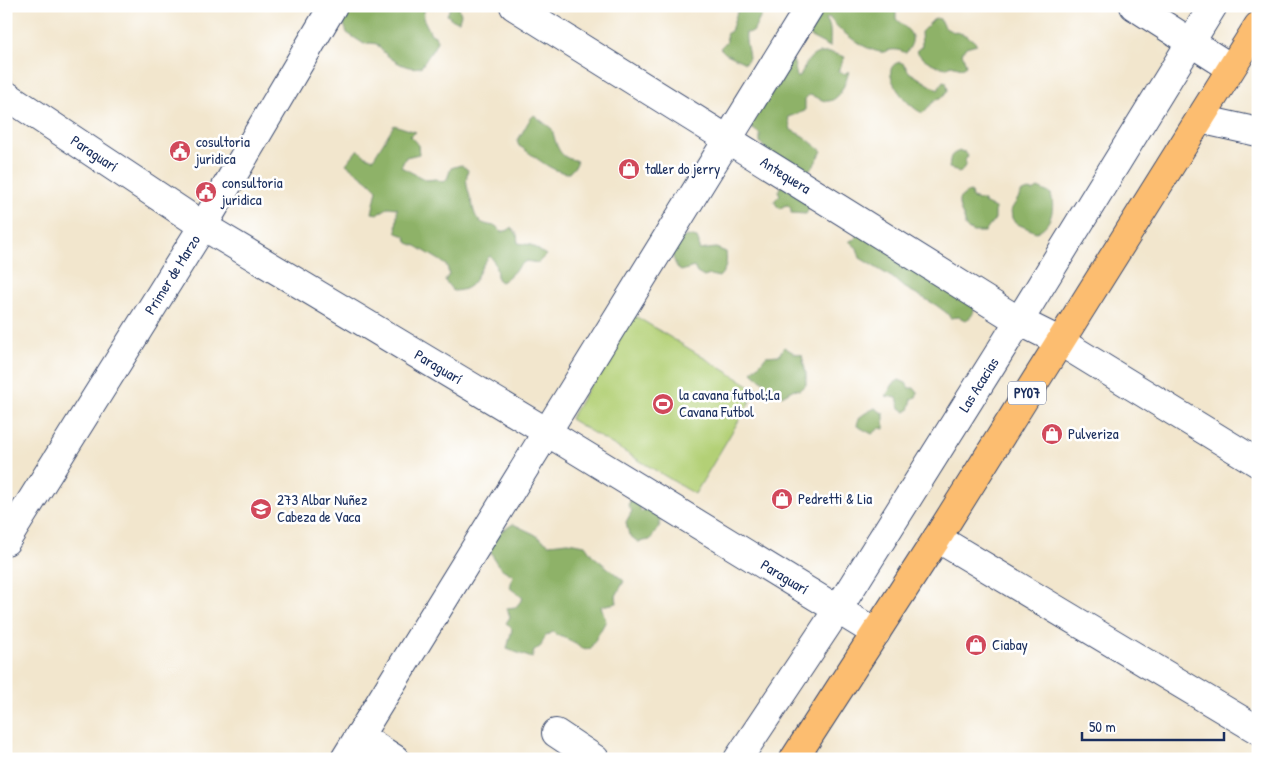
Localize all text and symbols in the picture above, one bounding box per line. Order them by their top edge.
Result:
street label: Paraguarí [67,130,122,177]
place label: cosultoria juridica [194,131,250,169]
public building icon: cosultoria juridica [168,139,192,163]
street label: Antequera [757,151,815,199]
shop icon: taller do jerry [617,157,641,181]
place label: taller do jerry [645,158,720,179]
place label: consultoria juridica [220,172,283,210]
public building icon: consultoria juridica [194,180,218,204]
street label: Primer de Marzo [139,231,205,318]
street label: Paraguarí [411,344,467,389]
street label: Las Acacias [953,353,1004,416]
road number: PY07 [1008,382,1046,404]
place label: la cavana futbol;La Cavana Futbol [679,384,780,422]
sports icon: la cavana futbol;La Cavana Futbol [651,392,675,416]
shop icon: Pulveriza [1040,422,1064,446]
place label: Pulveriza [1068,423,1119,444]
shop icon: Pedretti & Lia [770,487,794,511]
place label: Pedretti & Lia [798,488,872,509]
place label: 273 Albar Nuñez Cabeza de Vaca [277,489,368,527]
school or university icon: 273 Albar Nuñez Cabeza de Vaca [249,497,273,521]
street label: Paraguarí [757,554,813,599]
shop icon: Ciabay [964,633,988,657]
place label: Ciabay [992,634,1028,655]
scale bar [1082,710,1224,742]
text: 50 m [1089,716,1116,737]

